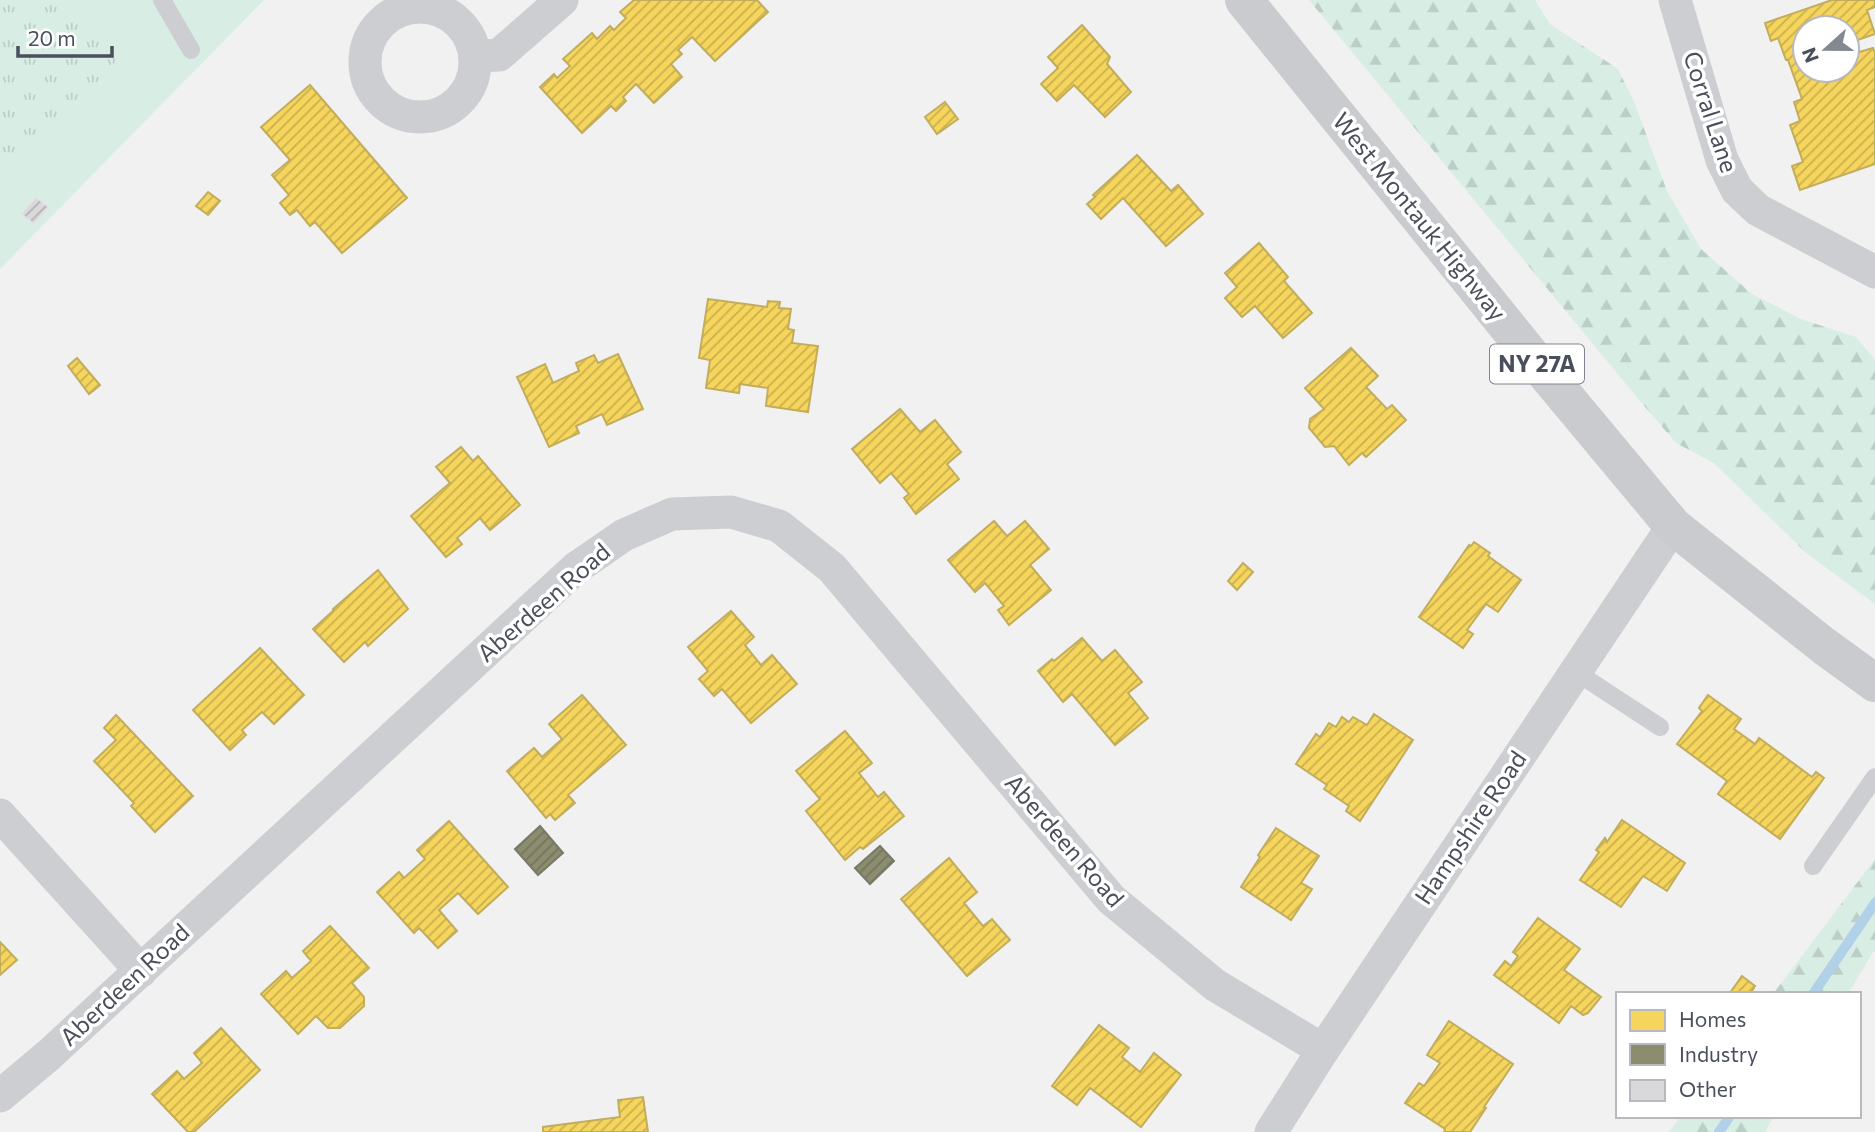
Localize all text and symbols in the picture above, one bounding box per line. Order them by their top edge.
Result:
scale bar [18,14,112,58]
north arrow [1791,14,1861,84]
text: 20 m [28,25,76,50]
text: N [1796,44,1823,66]
street label: Corral Lane [1678,47,1745,176]
street label: West Montauk Highway [1327,106,1513,326]
road number: NY 27A [1490,344,1584,384]
street label: Aberdeen Road [471,536,615,667]
street label: Hampshire Road [1408,745,1532,909]
street label: Aberdeen Road [1000,768,1131,912]
street label: Aberdeen Road [53,917,195,1051]
legend [1616,992,1861,1118]
text: Homes [1679,1006,1746,1031]
text: Industry [1679,1041,1758,1066]
text: Other [1679,1076,1736,1101]

